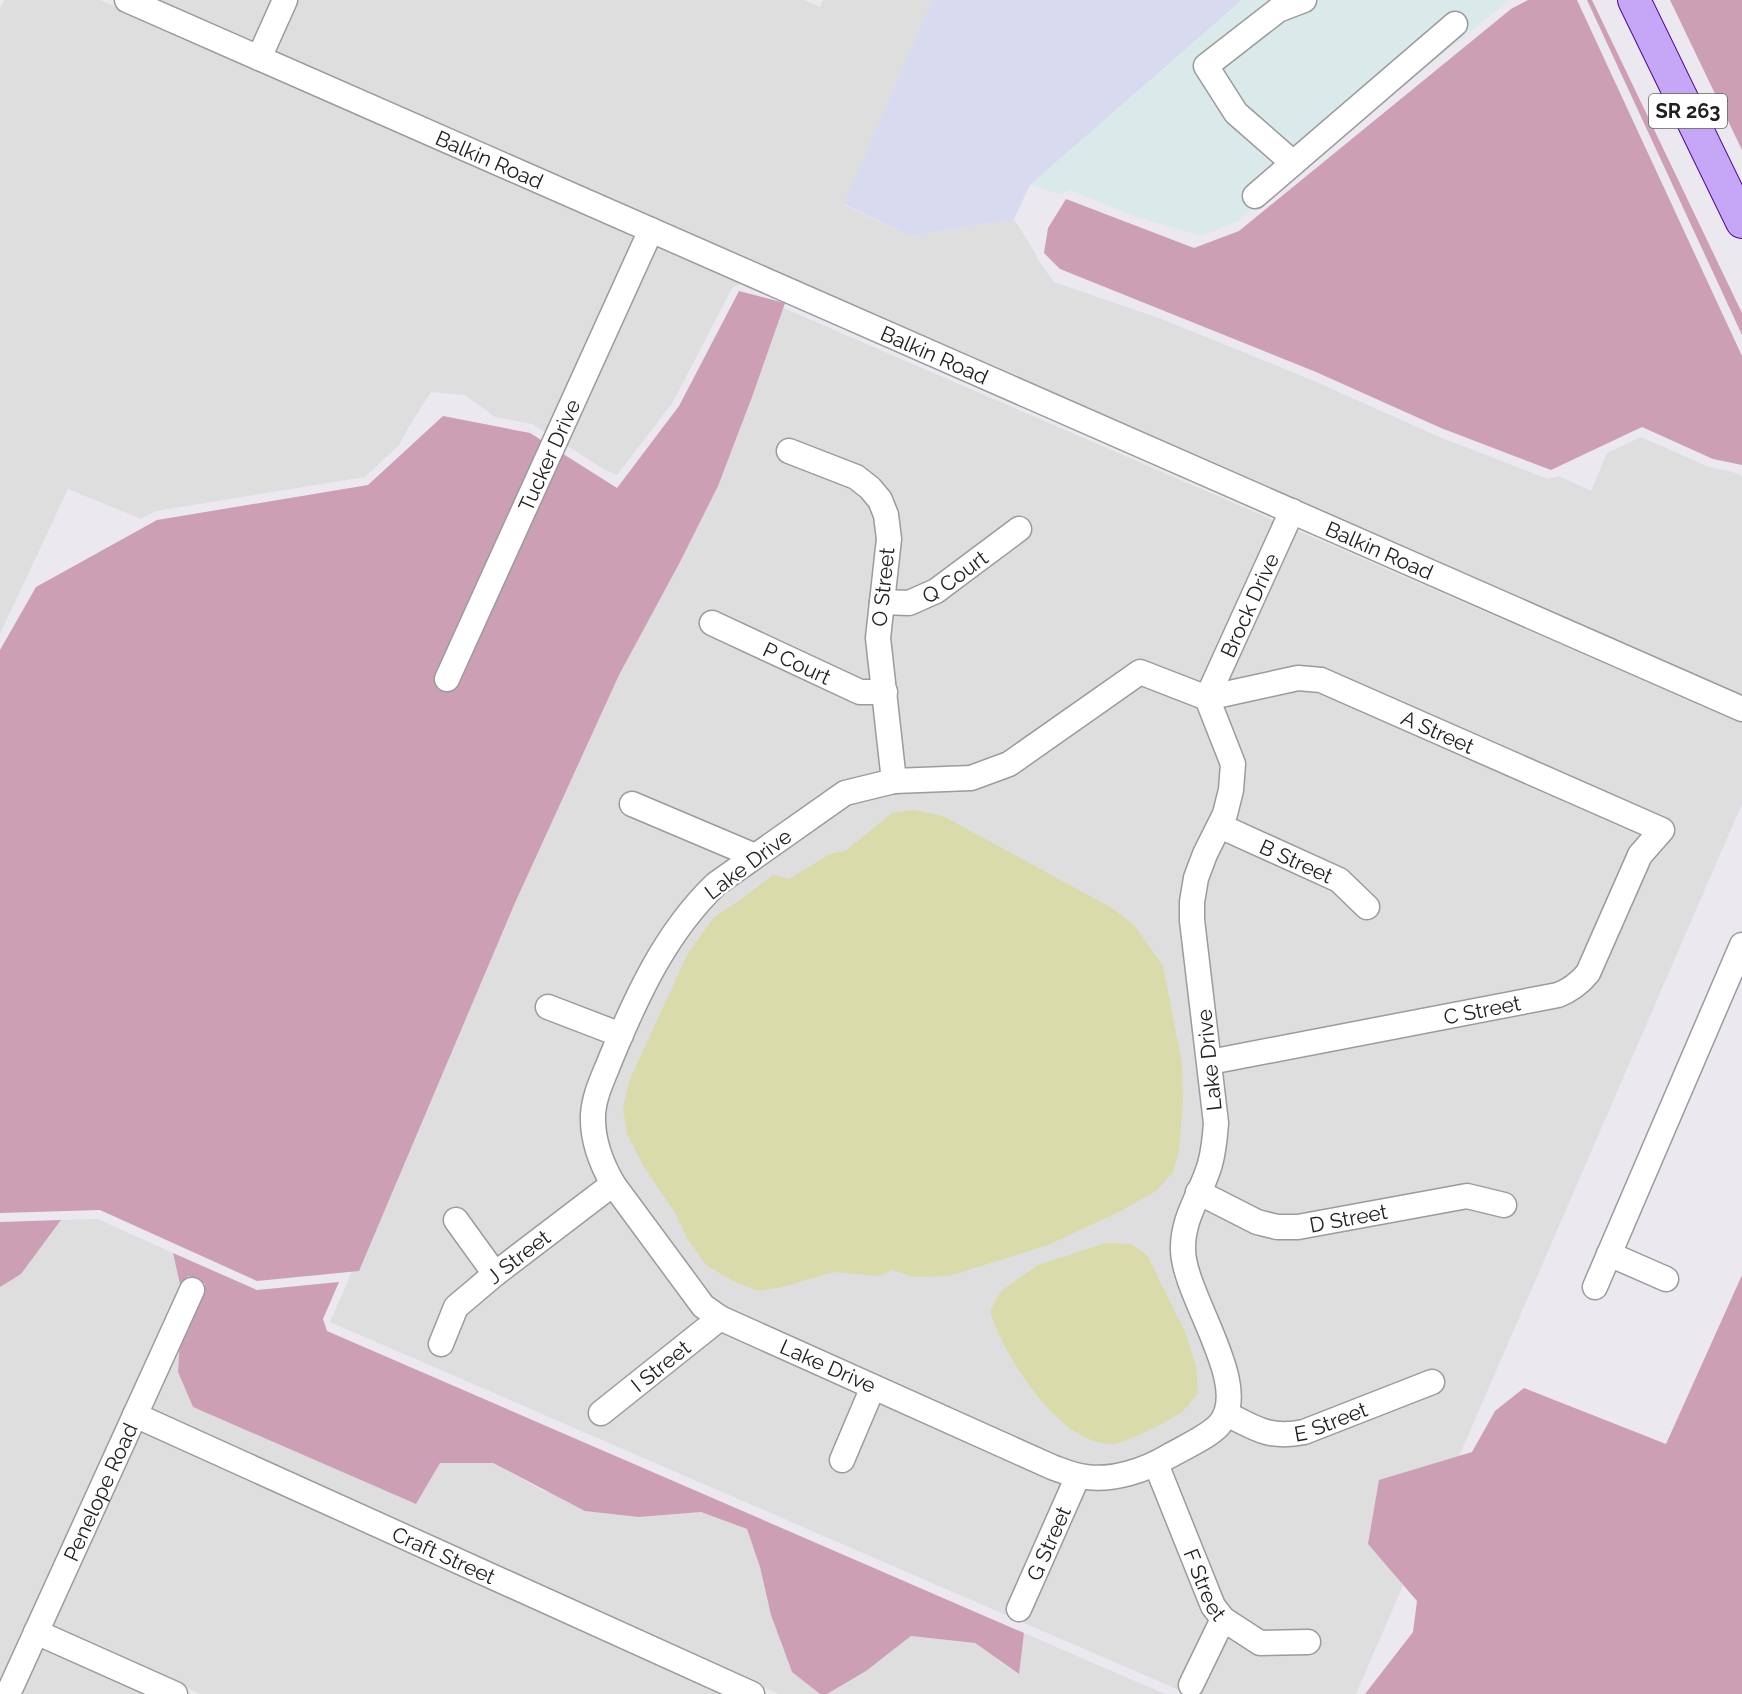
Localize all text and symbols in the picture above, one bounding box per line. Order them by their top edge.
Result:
road number: SR 263 [1649,94,1727,128]
street label: Balkin Road [432,125,547,194]
street label: Balkin Road [877,320,992,389]
street label: Tucker Drive [512,395,585,515]
street label: Balkin Road [1322,515,1437,584]
street label: Q Court [918,545,992,608]
street label: O Street [866,546,900,628]
street label: Brock Drive [1215,549,1284,661]
street label: P Court [759,636,835,689]
street label: A Street [1398,704,1478,758]
street label: Lake Drive [700,823,796,905]
street label: B Street [1256,833,1337,888]
street label: C Street [1441,990,1523,1030]
street label: Lake Drive [1191,1008,1227,1112]
street label: D Street [1307,1198,1389,1237]
street label: J Street [481,1224,555,1289]
street label: I Street [626,1334,695,1397]
street label: Lake Drive [776,1334,880,1398]
street label: E Street [1292,1396,1371,1446]
street label: Penelope Road [58,1419,142,1565]
street label: G Street [1021,1502,1076,1584]
street label: Craft Street [388,1520,499,1589]
street label: F Street [1179,1545,1232,1625]

